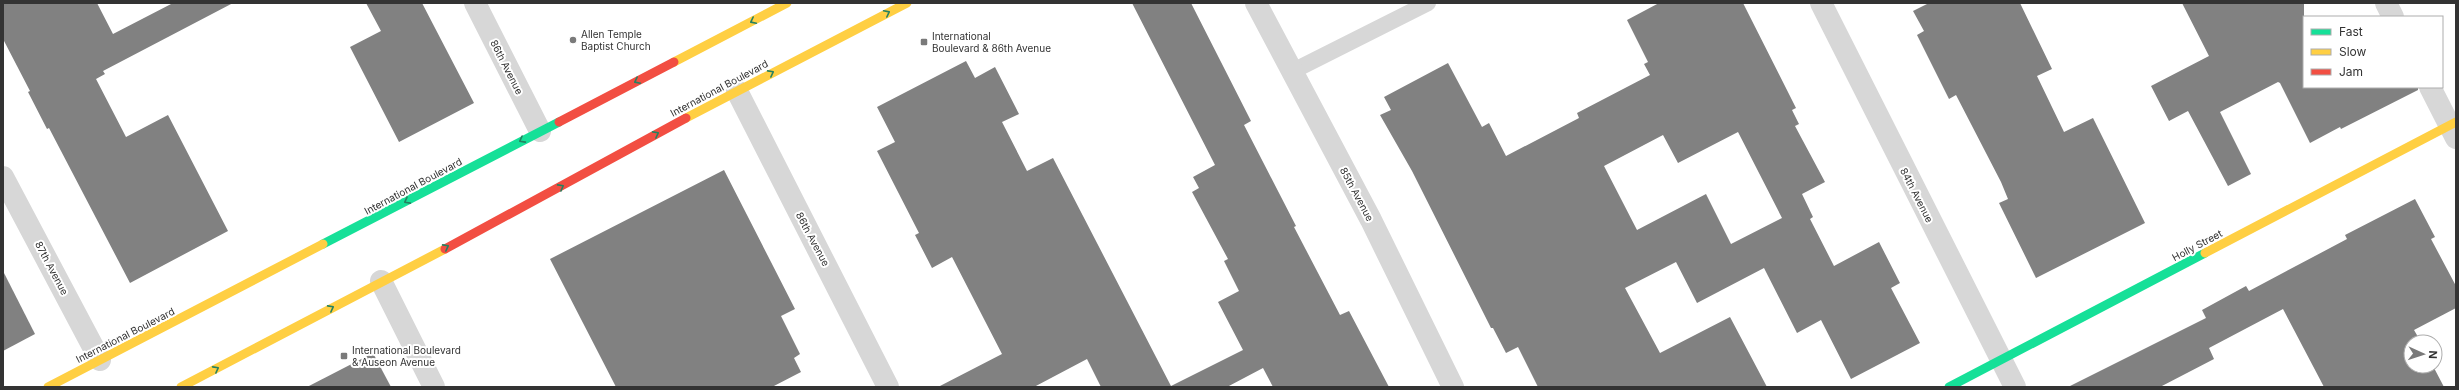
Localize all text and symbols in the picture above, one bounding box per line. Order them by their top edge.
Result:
one-way arrow [883,11,890,18]
one-way arrow [750,16,757,24]
legend [2303,16,2443,88]
text: Fast [2339,24,2363,39]
place label: Allen Temple Baptist Church [581,28,651,52]
place label: International Boulevard & 86th Avenue [932,30,1051,54]
marker: Allen Temple Baptist Church [568,35,578,45]
marker: International Boulevard & 86th Avenue [919,37,929,47]
street label: 86th Avenue [488,38,526,96]
text: Slow [2339,44,2367,59]
street label: International Boulevard [668,57,770,119]
text: Jam [2339,64,2363,79]
one-way arrow [767,70,775,78]
one-way arrow [634,76,641,83]
one-way arrow [652,131,660,138]
one-way arrow [519,136,526,143]
street label: International Boulevard [362,155,464,217]
street label: 85th Avenue [1338,165,1376,223]
street label: 84th Avenue [1898,166,1936,224]
one-way arrow [557,184,564,191]
one-way arrow [404,196,411,204]
street label: 86th Avenue [794,210,832,268]
street label: Holly Street [2170,226,2225,263]
street label: 87th Avenue [33,239,71,297]
one-way arrow [441,244,449,252]
street label: International Boulevard [74,305,176,365]
one-way arrow [326,305,334,312]
north arrow [2403,334,2443,374]
place label: International Boulevard & Auseon Avenue [352,344,461,368]
text: N [2426,350,2440,359]
marker: International Boulevard & Auseon Avenue [339,351,349,361]
one-way arrow [212,366,219,373]

